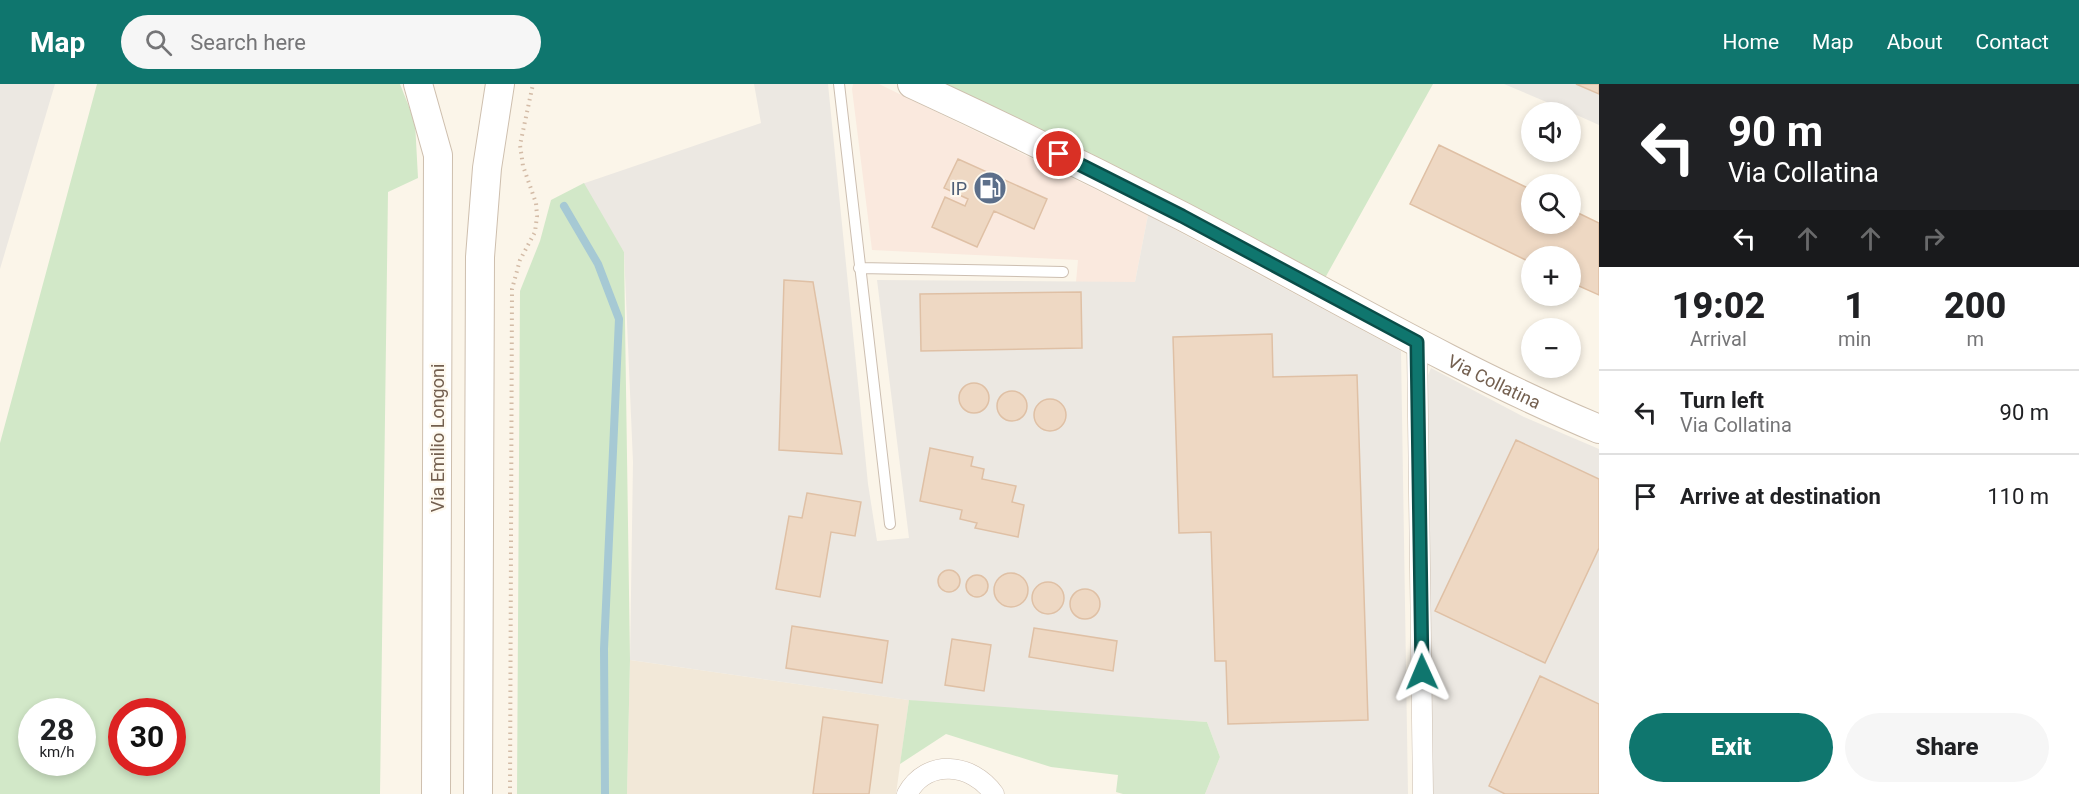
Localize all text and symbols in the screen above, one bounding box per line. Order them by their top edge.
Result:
search box [121,15,541,69]
text: Map [30,26,85,59]
icon: search [142,26,175,59]
text: Search here [190,30,306,55]
text: Home [1723,30,1779,54]
text: Map [1812,30,1854,54]
text: About [1887,30,1943,54]
text: Contact [1976,30,2049,54]
map controls [1521,102,1581,378]
button: sound [1521,102,1581,162]
text: 90 m [1728,107,1823,156]
icon: left [1629,108,1707,186]
pin [1033,128,1084,179]
icon: arrive [1042,137,1075,170]
text: Via Collatina [1728,157,1879,189]
fuel station icon: IP [972,170,1008,206]
button: search [1521,174,1581,234]
place label: IP [951,178,967,199]
icon: left [1728,222,1761,255]
icon: ahead [1791,222,1824,255]
icon: ahead [1854,222,1887,255]
icon: right [1917,222,1950,255]
button: + [1521,246,1581,306]
text: 19:02 [1672,285,1765,327]
text: 1 [1844,285,1865,327]
text: 200 [1944,285,2006,327]
button: − [1521,318,1581,378]
text: Arrival [1690,327,1747,351]
text: min [1838,327,1871,351]
text: m [1966,327,1984,351]
street label: Via Collatina [1445,350,1544,413]
street label: Via Emilio Longoni [427,364,448,512]
text: Turn left [1680,388,1764,413]
icon: left [1629,396,1662,429]
text: 90 m [2000,400,2049,425]
text: Via Collatina [1680,413,1792,437]
icon: arrive [1629,480,1662,513]
text: Arrive at destination [1680,484,1881,509]
text: 110 m [1987,484,2049,509]
position arrow [1390,640,1454,704]
speed limit sign: 30 [108,698,186,776]
text: 28 [40,712,74,747]
button: Exit [1629,713,1833,782]
button: Share [1845,713,2049,782]
text: km/h [39,743,75,761]

